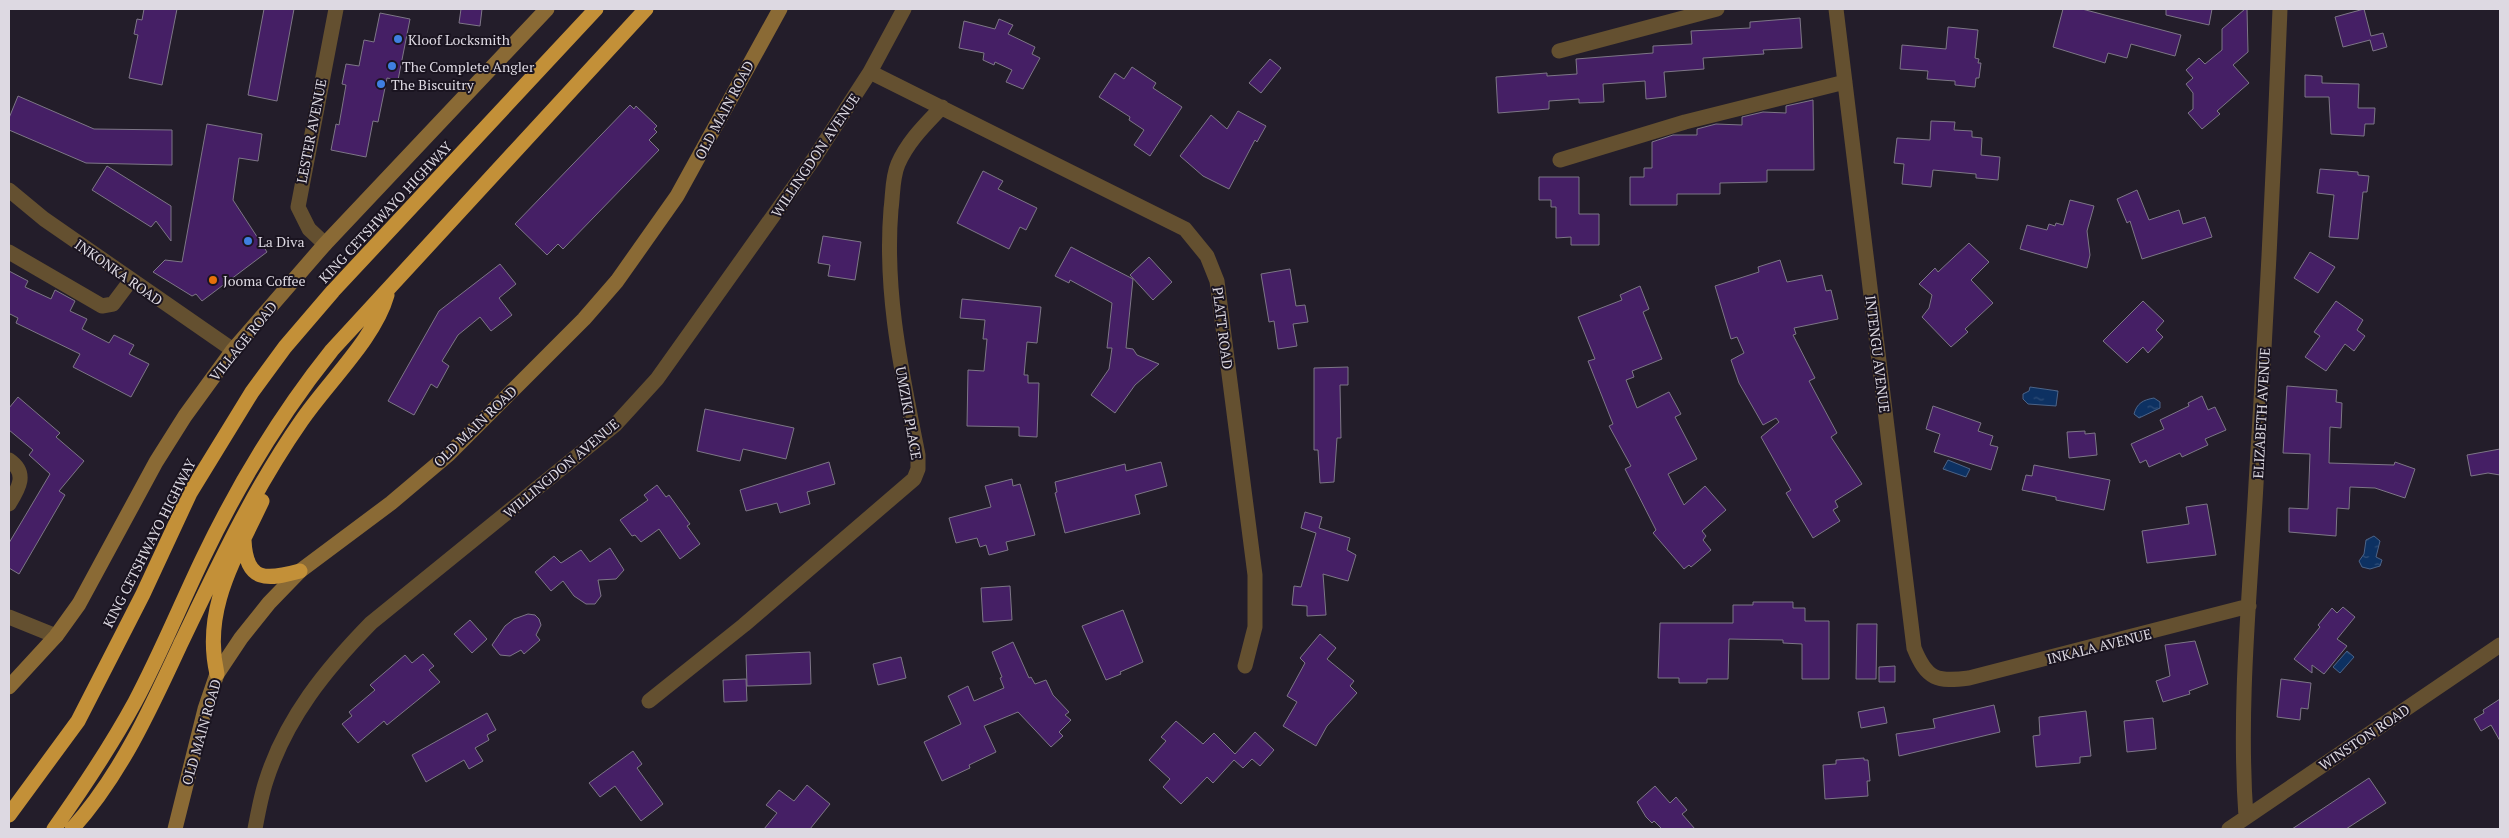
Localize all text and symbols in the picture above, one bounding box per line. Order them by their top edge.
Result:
place label: Kloof Locksmith [408,30,510,49]
marker: Kloof Locksmith [392,33,404,45]
place label: The Complete Angler [402,57,535,76]
street label: OLD MAIN ROAD [690,57,758,163]
marker: The Complete Angler [386,60,398,72]
place label: The Biscuitry [391,75,475,94]
street label: LESTER AVENUE [292,77,330,185]
marker: The Biscuitry [375,78,387,90]
street label: WILLINGDON AVENUE [766,89,864,221]
street label: KING CETSHWAYO HIGHWAY [314,136,456,287]
place label: La Diva [258,232,304,251]
street label: INKONKA ROAD [71,235,167,309]
marker: La Diva [242,235,254,247]
place label: Jooma Coffee [223,271,306,290]
marker: Jooma Coffee [207,274,219,286]
street label: PLATT ROAD [1209,286,1237,370]
street label: INTENGU AVENUE [1861,294,1895,414]
street label: VILLAGE ROAD [205,297,281,385]
street label: ELIZABETH AVENUE [2248,347,2274,479]
street label: UMZIKI PLACE [891,365,927,461]
street label: OLD MAIN ROAD [429,381,521,471]
street label: WILLINGDON AVENUE [499,414,623,522]
street label: KING CETSHWAYO HIGHWAY [98,454,200,631]
street label: INKALA AVENUE [2045,624,2153,668]
street label: OLD MAIN ROAD [177,677,225,787]
street label: WINSTON ROAD [2315,700,2413,774]

